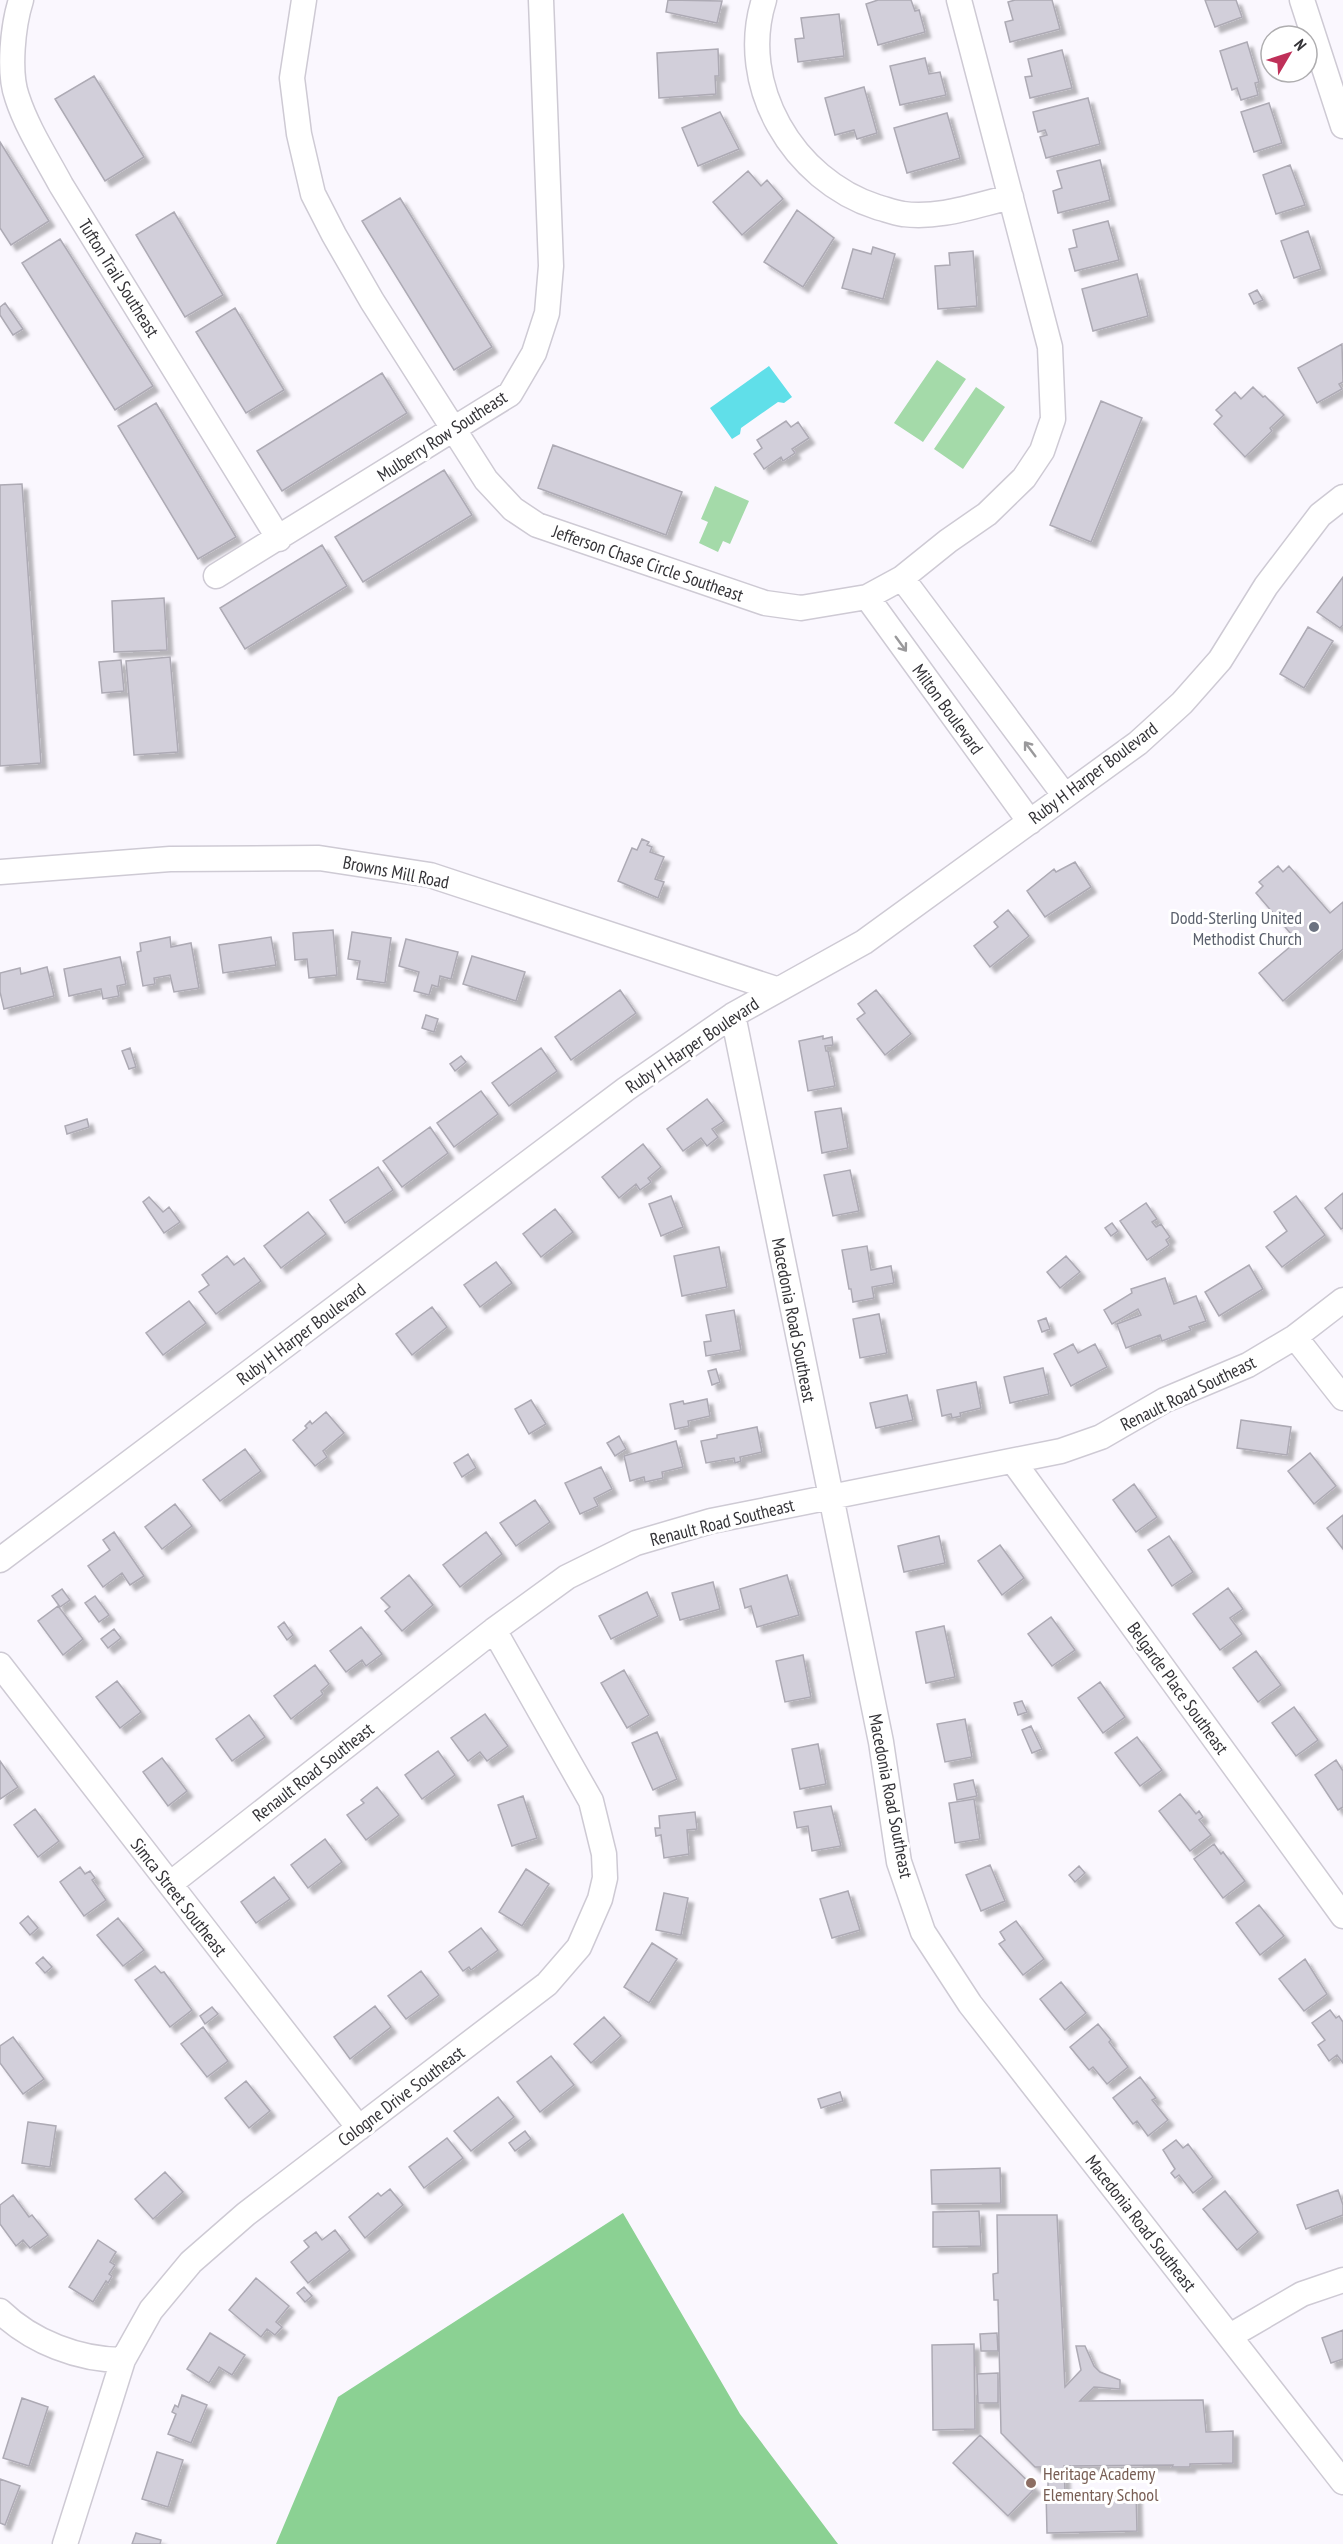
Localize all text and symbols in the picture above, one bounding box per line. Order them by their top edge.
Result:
north arrow [1259,24,1319,84]
text: N [1290,35,1311,54]
street label: Tufton Trail Southeast [73,215,165,341]
street label: Mulberry Row Southeast [373,385,511,487]
street label: Jefferson Chase Circle Southeast [549,519,746,606]
one-way arrow [895,636,907,652]
street label: Milton Boulevard [907,659,989,759]
street label: Ruby H Harper Boulevard [1024,717,1162,829]
one-way arrow [1024,741,1037,757]
street label: Browns Mill Road [341,850,451,894]
place label: Dodd-Sterling United Methodist Church [1170,906,1302,950]
marker: Dodd-Sterling United Methodist Church [1307,920,1321,934]
street label: Ruby H Harper Boulevard [621,992,763,1098]
street label: Macedonia Road Southeast [767,1236,821,1404]
street label: Ruby H Harper Boulevard [232,1278,370,1390]
street label: Renault Road Southeast [1117,1350,1259,1436]
street label: Renault Road Southeast [648,1493,796,1551]
street label: Belgarde Place Southeast [1122,1617,1234,1759]
street label: Macedonia Road Southeast [864,1712,918,1880]
street label: Renault Road Southeast [248,1717,378,1827]
street label: Simca Street Southeast [126,1833,232,1961]
street label: Cologne Drive Southeast [333,2041,469,2151]
street label: Macedonia Road Southeast [1081,2150,1201,2296]
place label: Heritage Academy Elementary School [1043,2462,1159,2506]
marker: Heritage Academy Elementary School [1024,2476,1038,2490]

